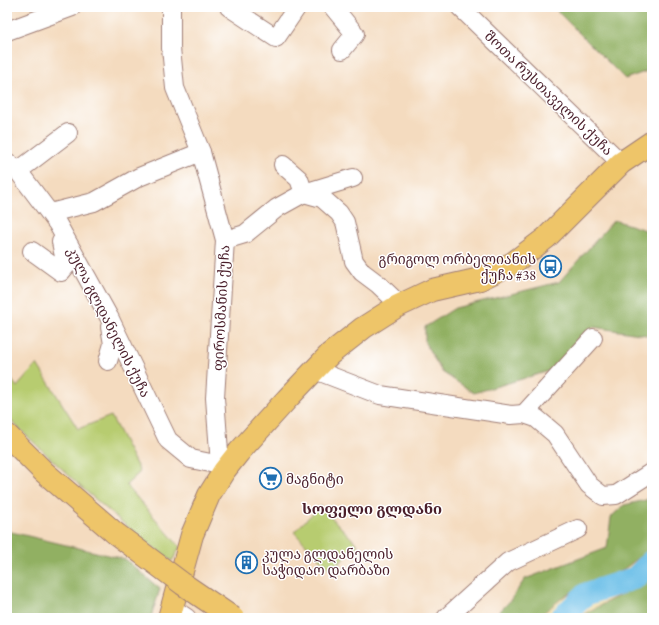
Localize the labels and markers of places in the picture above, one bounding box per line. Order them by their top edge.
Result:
place label: გრიგოლ ორბელიანის ქუჩა #38 [378,250,536,284]
bus stop icon: გრიგოლ ორბელიანის ქუჩა #38 [538,254,564,280]
supermarket icon: მაგნიტი [258,466,284,492]
place label: მაგნიტი [286,470,344,488]
place label: კულა გლდანელის საჭიდაო დარბაზი [262,545,393,579]
building icon: კულა გლდანელის საჭიდაო დარბაზი [233,549,259,575]

